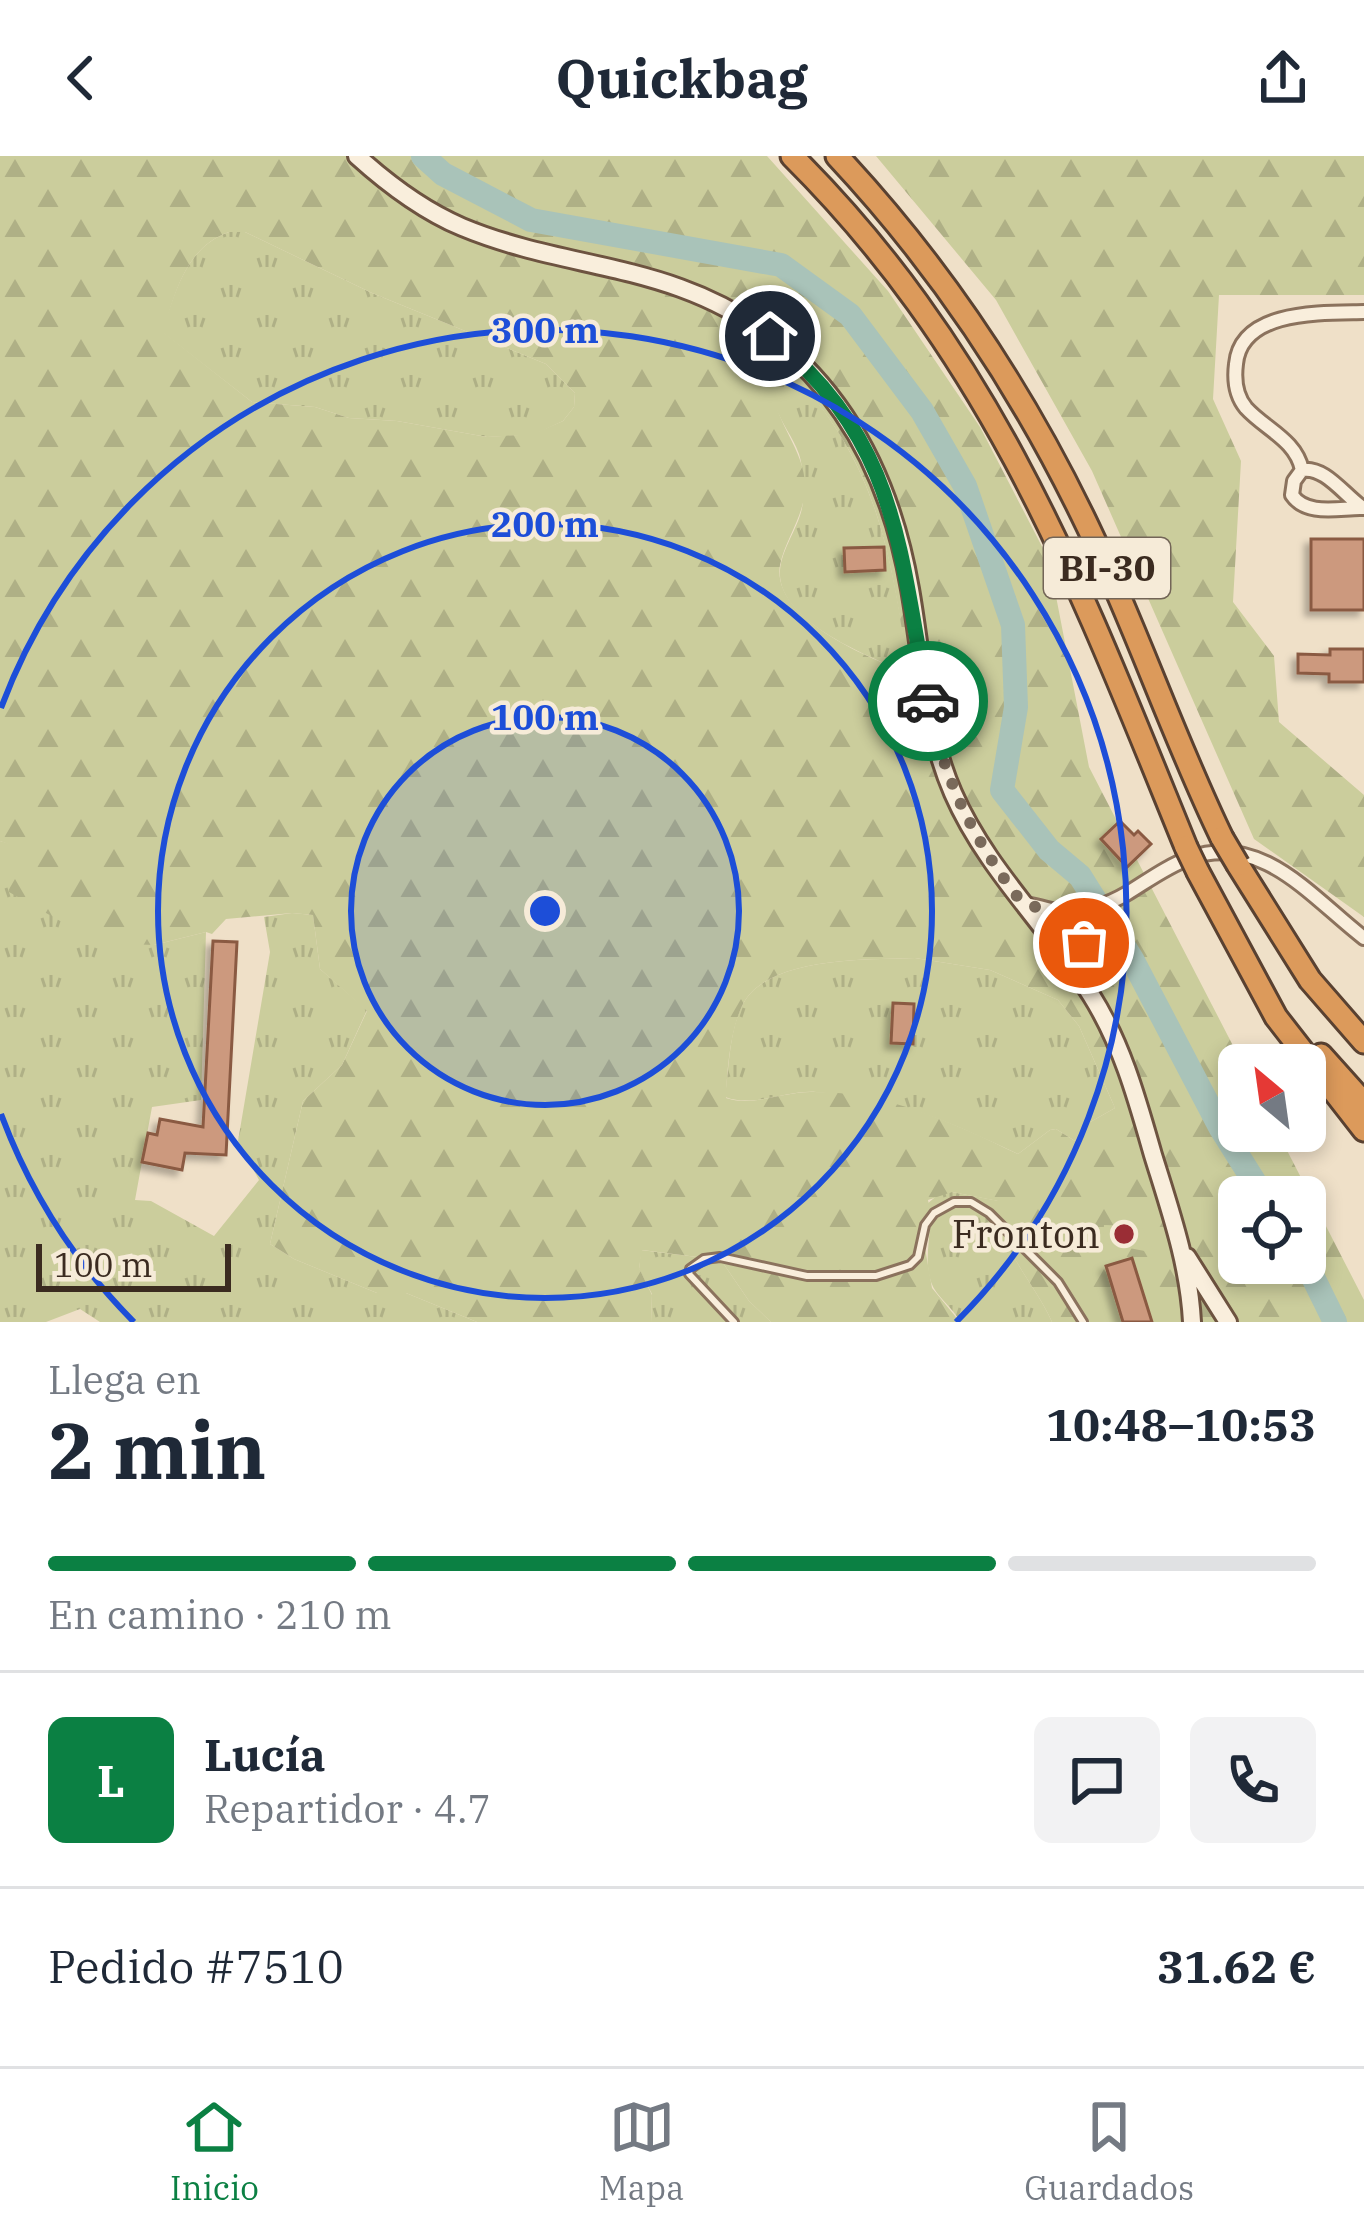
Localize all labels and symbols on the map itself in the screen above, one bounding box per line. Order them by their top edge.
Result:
pin [719,285,821,387]
text: 300 m [491,306,599,353]
text: 200 m [491,500,599,547]
road number: BI-30 [1044,538,1170,598]
courier [868,641,988,761]
text: 100 m [491,693,599,740]
centre of rings [524,890,566,932]
pin [1033,892,1135,994]
north arrow [1218,1044,1326,1152]
place label: Fronton [952,1208,1100,1259]
marker: Fronton [1111,1221,1137,1247]
scale bar [36,1238,231,1291]

